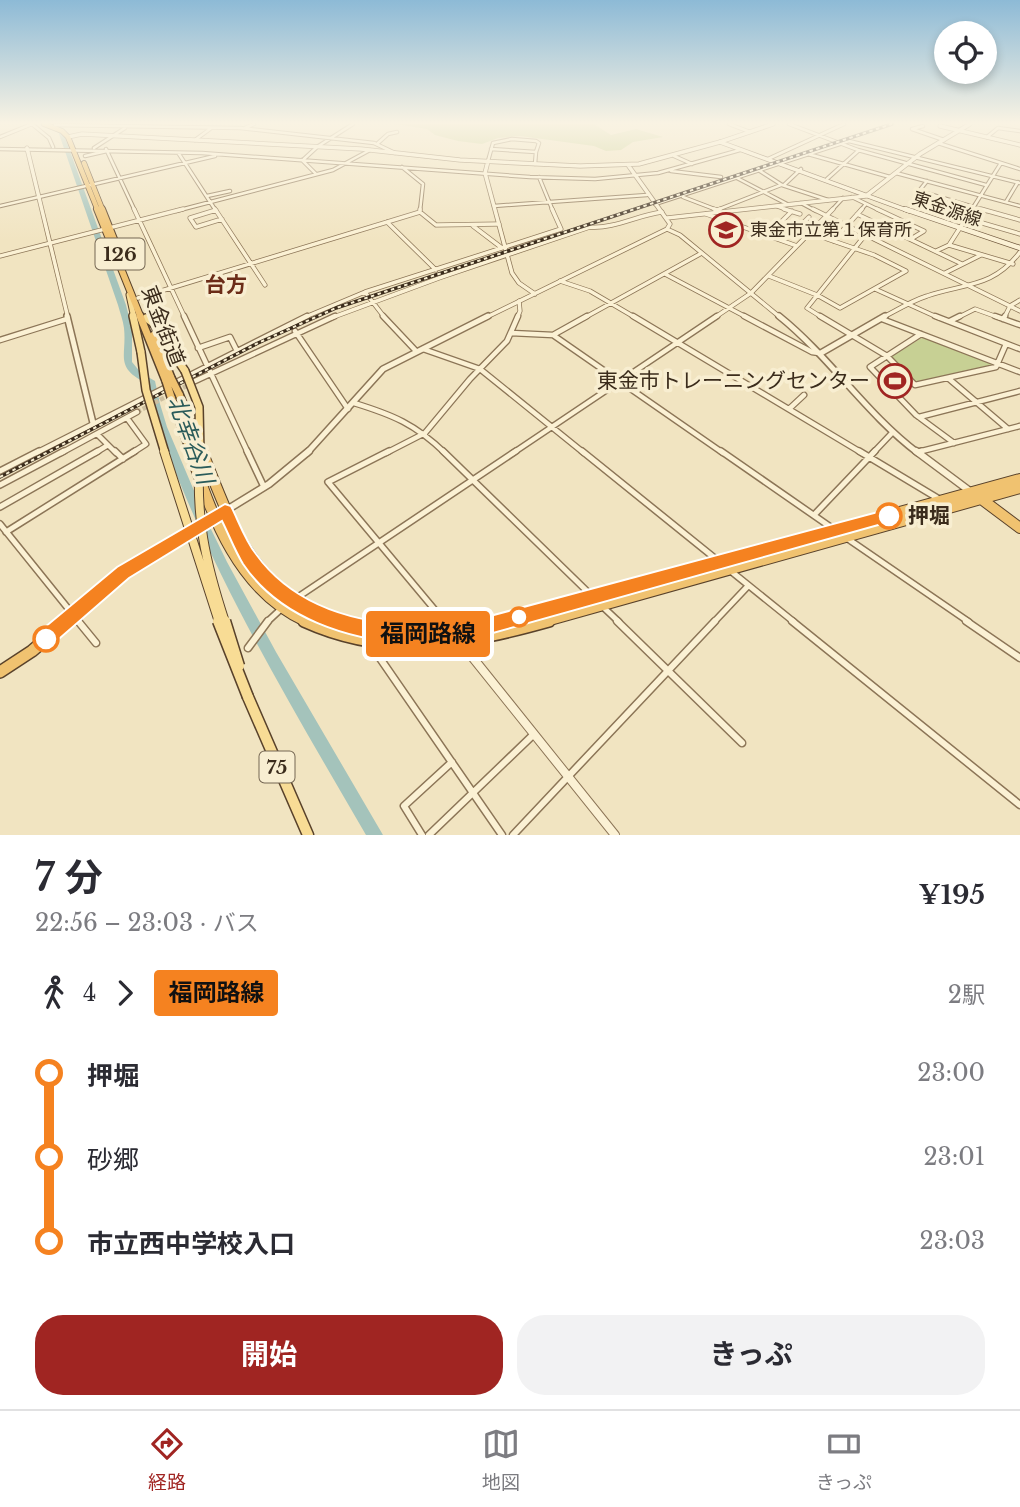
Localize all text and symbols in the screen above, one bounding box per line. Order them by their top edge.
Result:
map controls [934,21,997,84]
button: locate [934,21,997,84]
street label: 東金源線 [909,187,985,231]
school or university icon: 東金市立第１保育所 [707,211,745,249]
place label: 東金市立第１保育所 [750,219,912,241]
road number: 126 [96,238,144,270]
district label: 台方 [205,272,247,298]
street label: 東金街道 [136,282,190,370]
sports icon: 東金市トレーニングセンター [876,362,914,400]
place label: 東金市トレーニングセンター [597,368,870,394]
water label: 北幸谷川 [162,392,221,491]
marker: 押堀 [876,503,902,529]
place label: 押堀 [908,503,950,529]
unlabelled marker [509,607,529,627]
line badge: 福岡路線 [379,611,477,657]
text: 福岡路線 [380,619,476,648]
unlabelled marker [33,626,59,652]
road number: 75 [260,752,294,782]
text: 7 分 [35,854,103,901]
text: ¥195 [919,879,985,911]
text: 22:56 – 23:03 · バス [35,909,259,937]
icon: walk [35,974,73,1012]
icon: forward [106,974,144,1012]
text: 福岡路線 [168,978,264,1007]
text: 4 [83,979,96,1007]
text: 2駅 [948,981,985,1009]
text: 23:00 [917,1059,985,1087]
text: 押堀 [87,1060,139,1092]
text: 23:01 [923,1143,985,1171]
text: 砂郷 [87,1144,139,1176]
text: 23:03 [920,1227,985,1255]
text: 市立西中学校入口 [87,1228,295,1260]
button: 開始 [35,1315,503,1395]
button: きっぷ [517,1315,985,1395]
tab: 経路 [148,1425,186,1494]
tab: 地図 [482,1425,520,1494]
tab: きっぷ [816,1425,872,1494]

